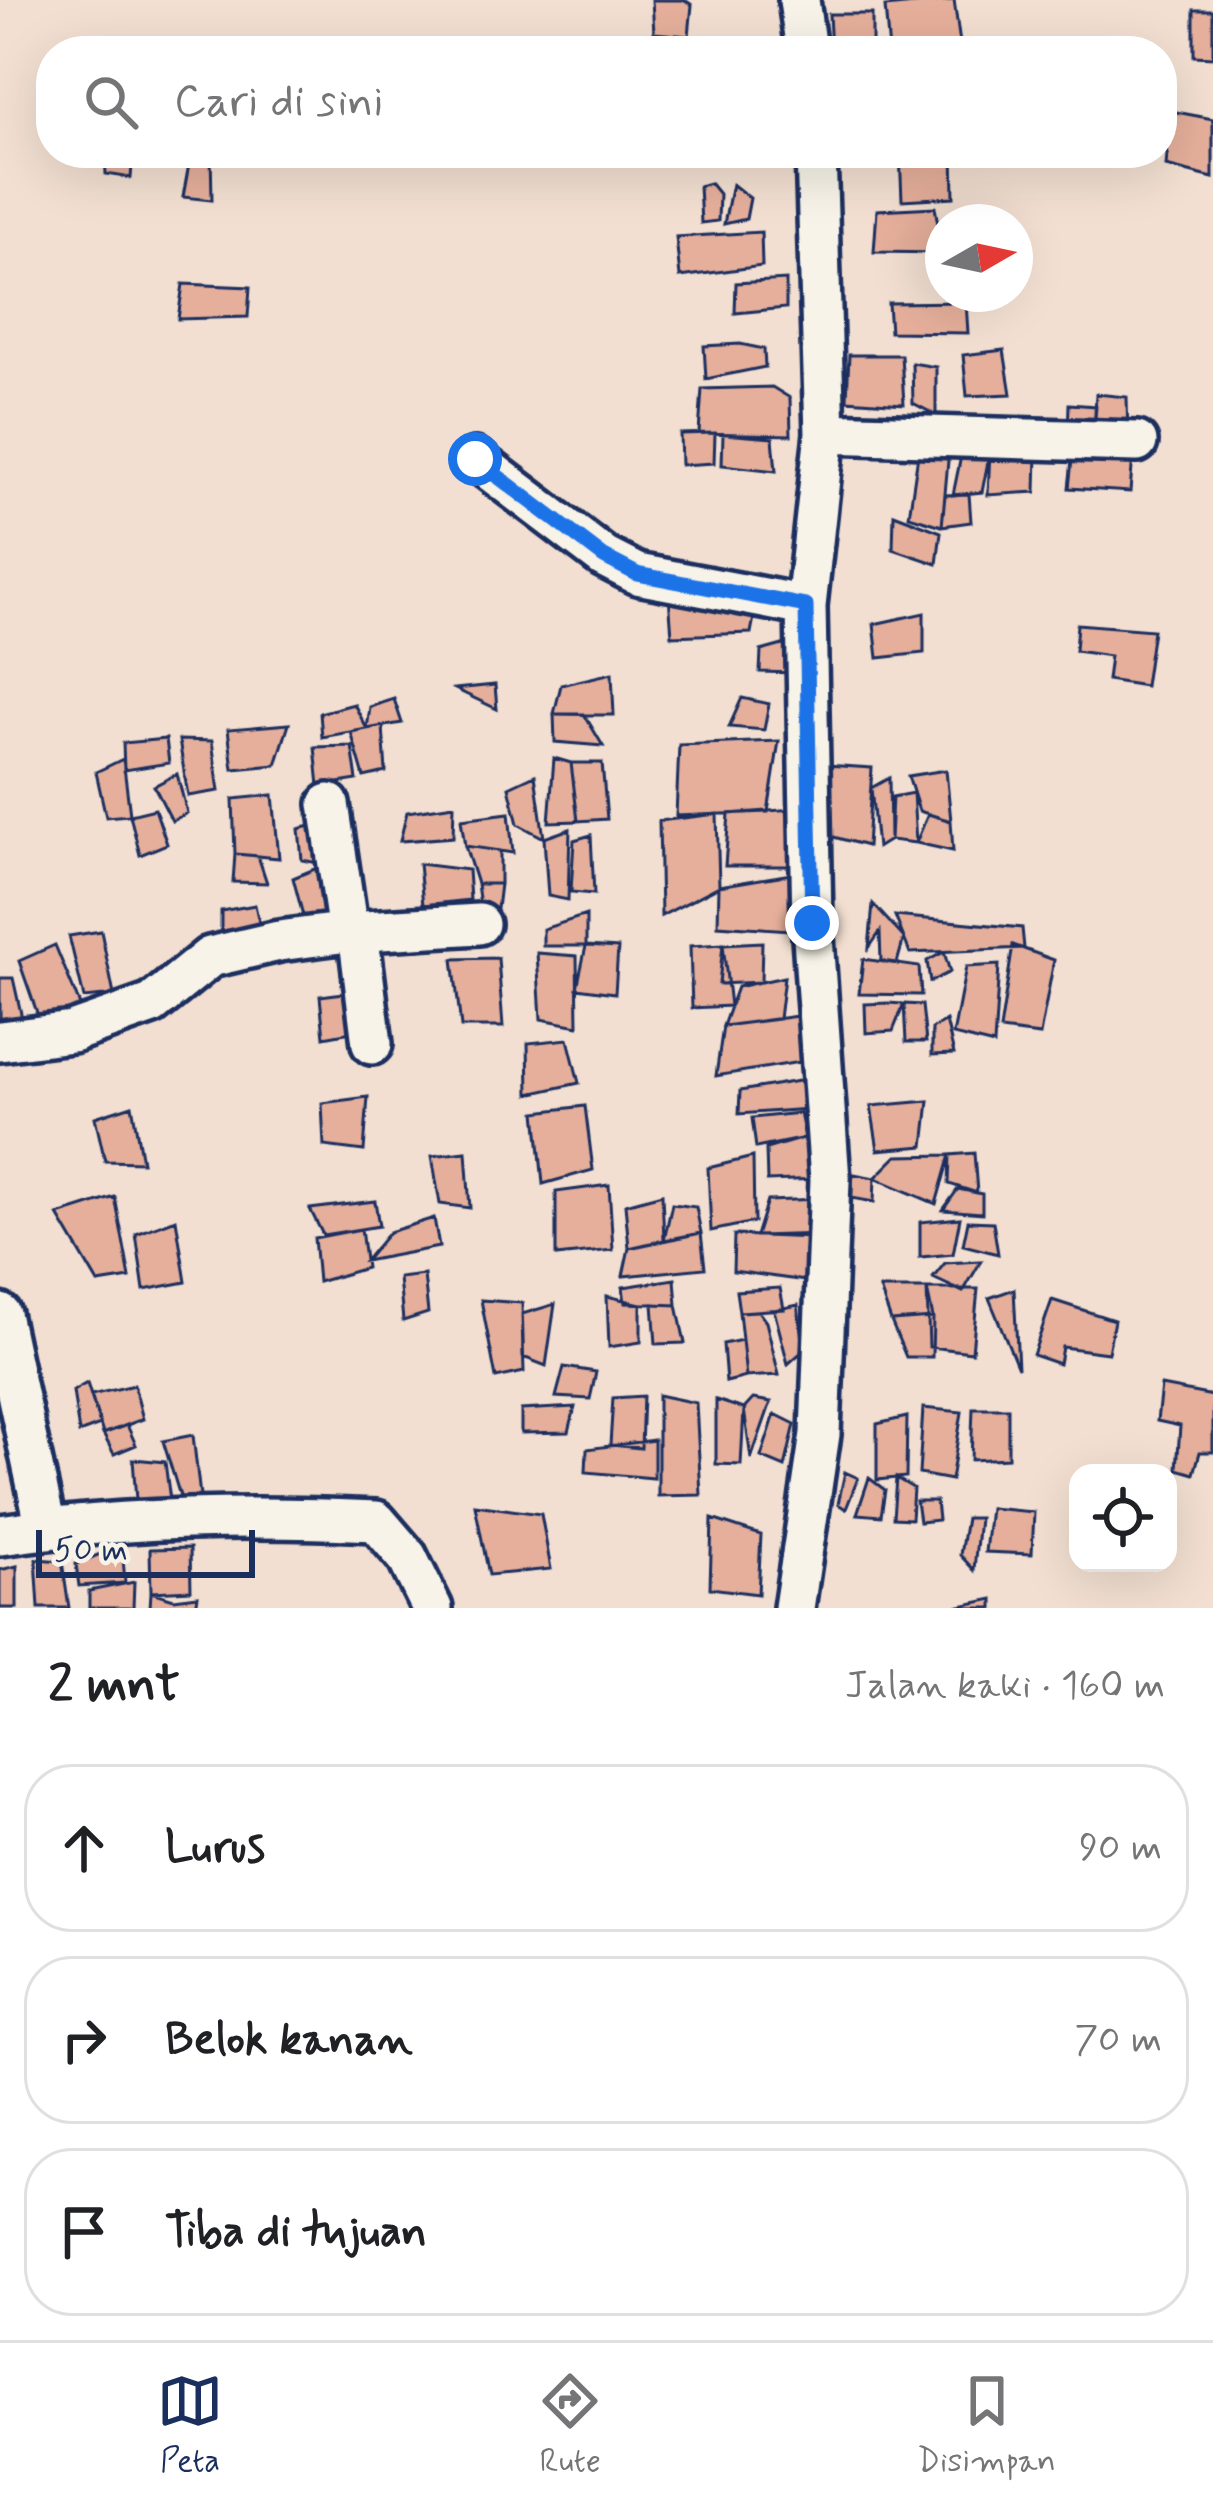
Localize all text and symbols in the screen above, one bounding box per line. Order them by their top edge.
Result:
search box [36,36,1177,168]
icon: search [78,69,144,135]
text: Cari di sini [174,73,383,132]
north arrow [925,204,1033,312]
route start [448,432,502,486]
route end [785,896,839,950]
map controls [1069,1464,1177,1572]
button: locate [1069,1464,1177,1572]
scale bar [36,1524,255,1577]
text: 50 m [54,1529,128,1573]
text: 2 mnt [48,1653,180,1719]
text: Jalan kaki · 160 m [845,1661,1165,1712]
icon: ahead [51,1815,117,1881]
text: Lurus [165,1819,265,1878]
text: 90 m [1079,1823,1162,1874]
icon: right [51,2007,117,2073]
text: Belok kanan [165,2011,413,2070]
text: 70 m [1074,2015,1162,2066]
icon: arrive [51,2199,117,2265]
text: Tiba di tujuan [165,2203,427,2262]
tab: Peta [157,2368,223,2484]
tab: Rute [537,2368,603,2484]
tab: Disimpan [917,2368,1056,2484]

